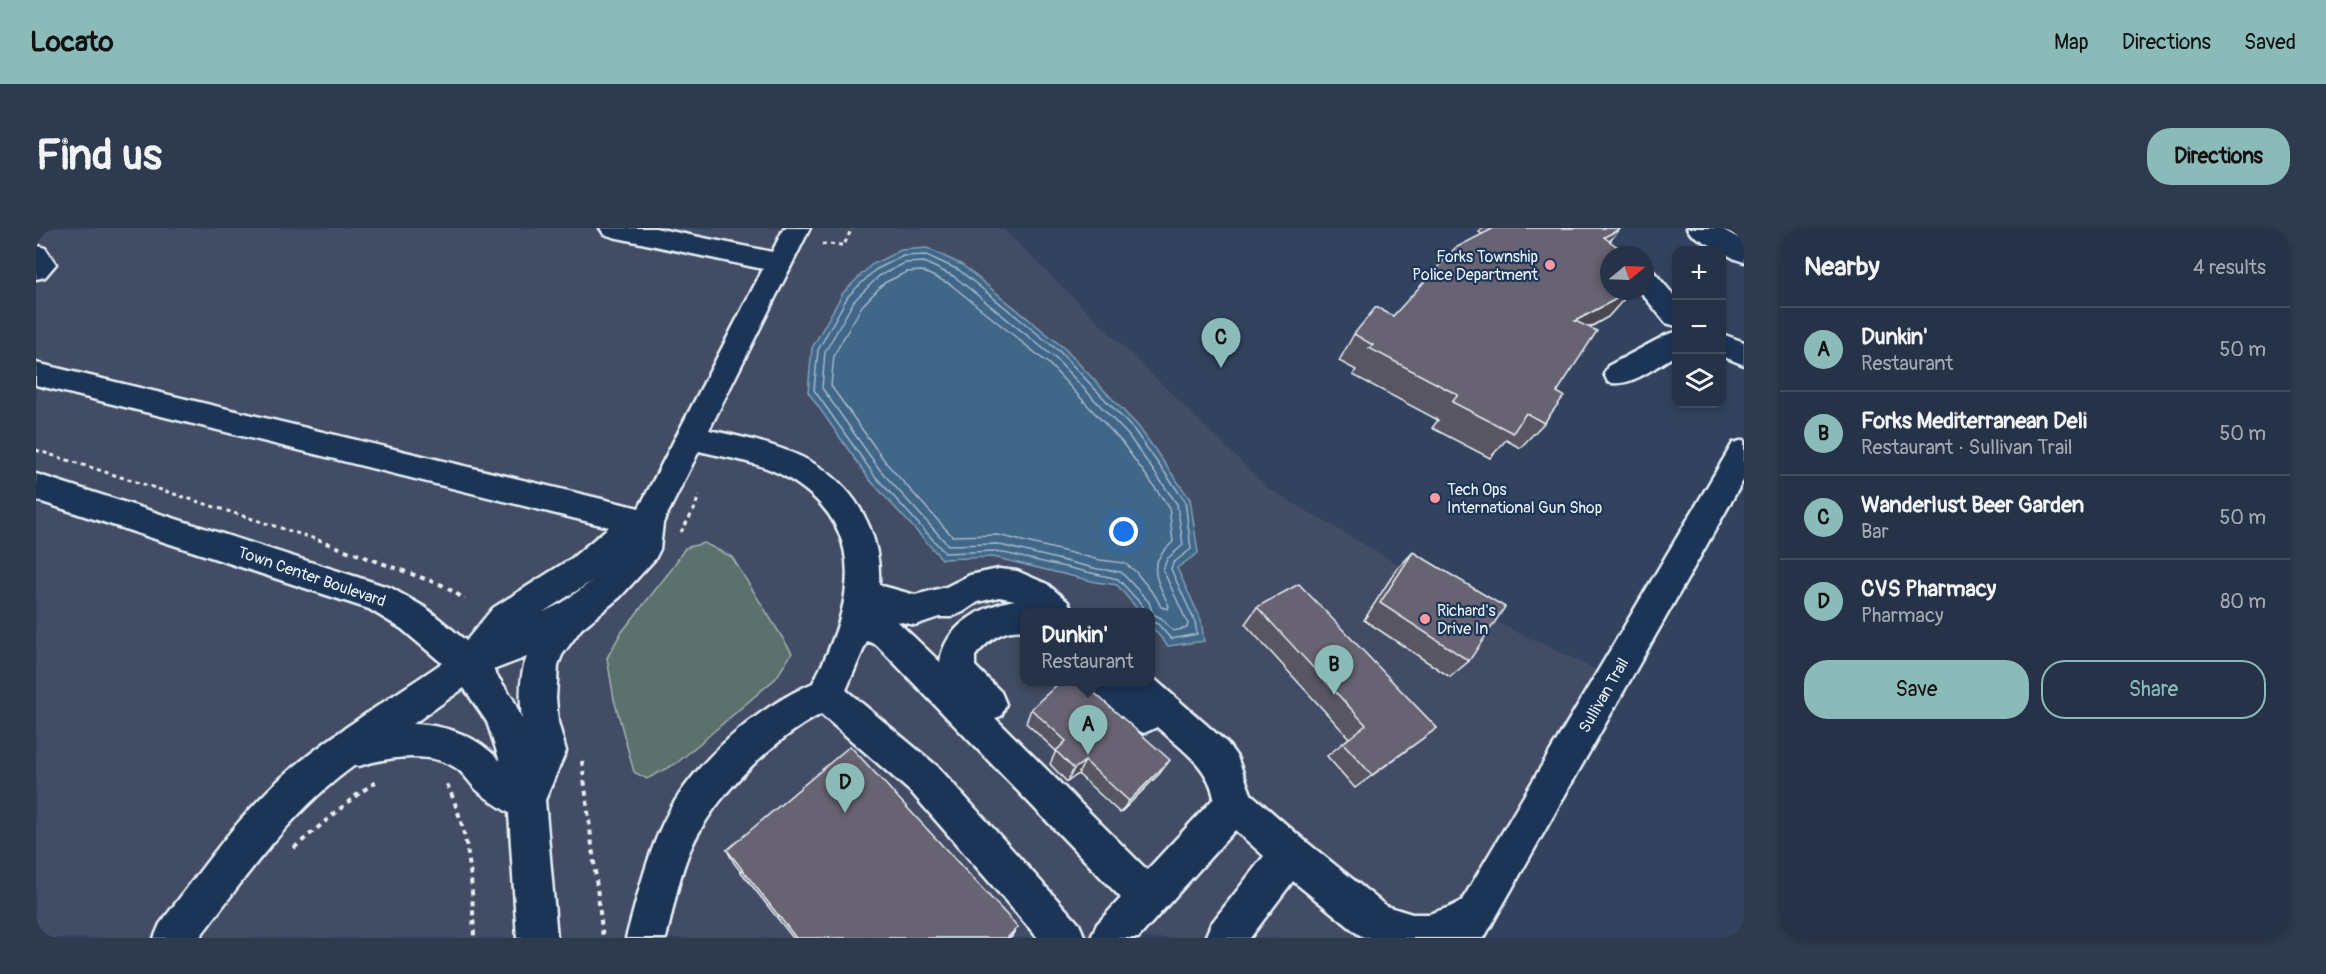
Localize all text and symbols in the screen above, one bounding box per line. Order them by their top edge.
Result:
text: Locato [30,25,114,60]
text: Map [2054,29,2089,56]
text: Directions [2122,29,2211,56]
text: Saved [2244,29,2296,56]
button: Directions [2147,128,2290,185]
text: Find us [36,130,162,182]
north arrow [1600,246,1654,300]
map controls [1672,246,1726,408]
button: + [1672,246,1726,300]
place label: Forks Township Police Department [1412,247,1539,285]
text: Nearby [1804,251,1880,283]
text: 4 results [2193,255,2266,280]
marker: Forks Township Police Department [1543,258,1557,272]
button: − [1672,300,1726,354]
pin: C [1202,318,1240,368]
text: Dunkin' [1861,323,1928,351]
text: A [1817,337,1830,362]
text: 50 m [2219,337,2266,362]
text: Restaurant [1861,351,1953,376]
button: layers [1672,354,1726,408]
text: Forks Mediterranean Deli [1861,407,2087,435]
text: B [1818,421,1829,446]
text: 50 m [2219,421,2266,446]
text: Restaurant · Sullivan Trail [1861,435,2073,460]
place label: Tech Ops International Gun Shop [1447,480,1602,518]
marker: Tech Ops International Gun Shop [1428,491,1442,505]
text: Wanderlust Beer Garden [1861,491,2084,519]
text: C [1817,505,1830,530]
text: 50 m [2219,505,2266,530]
your location [1109,517,1138,546]
text: Bar [1861,519,1889,544]
street label: Town Center Boulevard [235,542,388,612]
text: CVS Pharmacy [1861,575,1996,603]
text: D [1817,589,1830,614]
text: 80 m [2220,589,2266,614]
place label: Richard's Drive In [1437,601,1496,639]
text: Pharmacy [1861,603,1944,628]
popup [1020,608,1155,686]
marker: Richard's Drive In [1418,612,1432,626]
text: Dunkin' [1041,621,1108,649]
pin: B [1314,646,1354,695]
text: Restaurant [1041,649,1134,674]
street label: Sullivan Trail [1574,654,1633,737]
button: Save [1804,660,2029,719]
button: Share [2041,660,2266,719]
pin: A [1068,706,1108,755]
pin: D [826,764,864,813]

